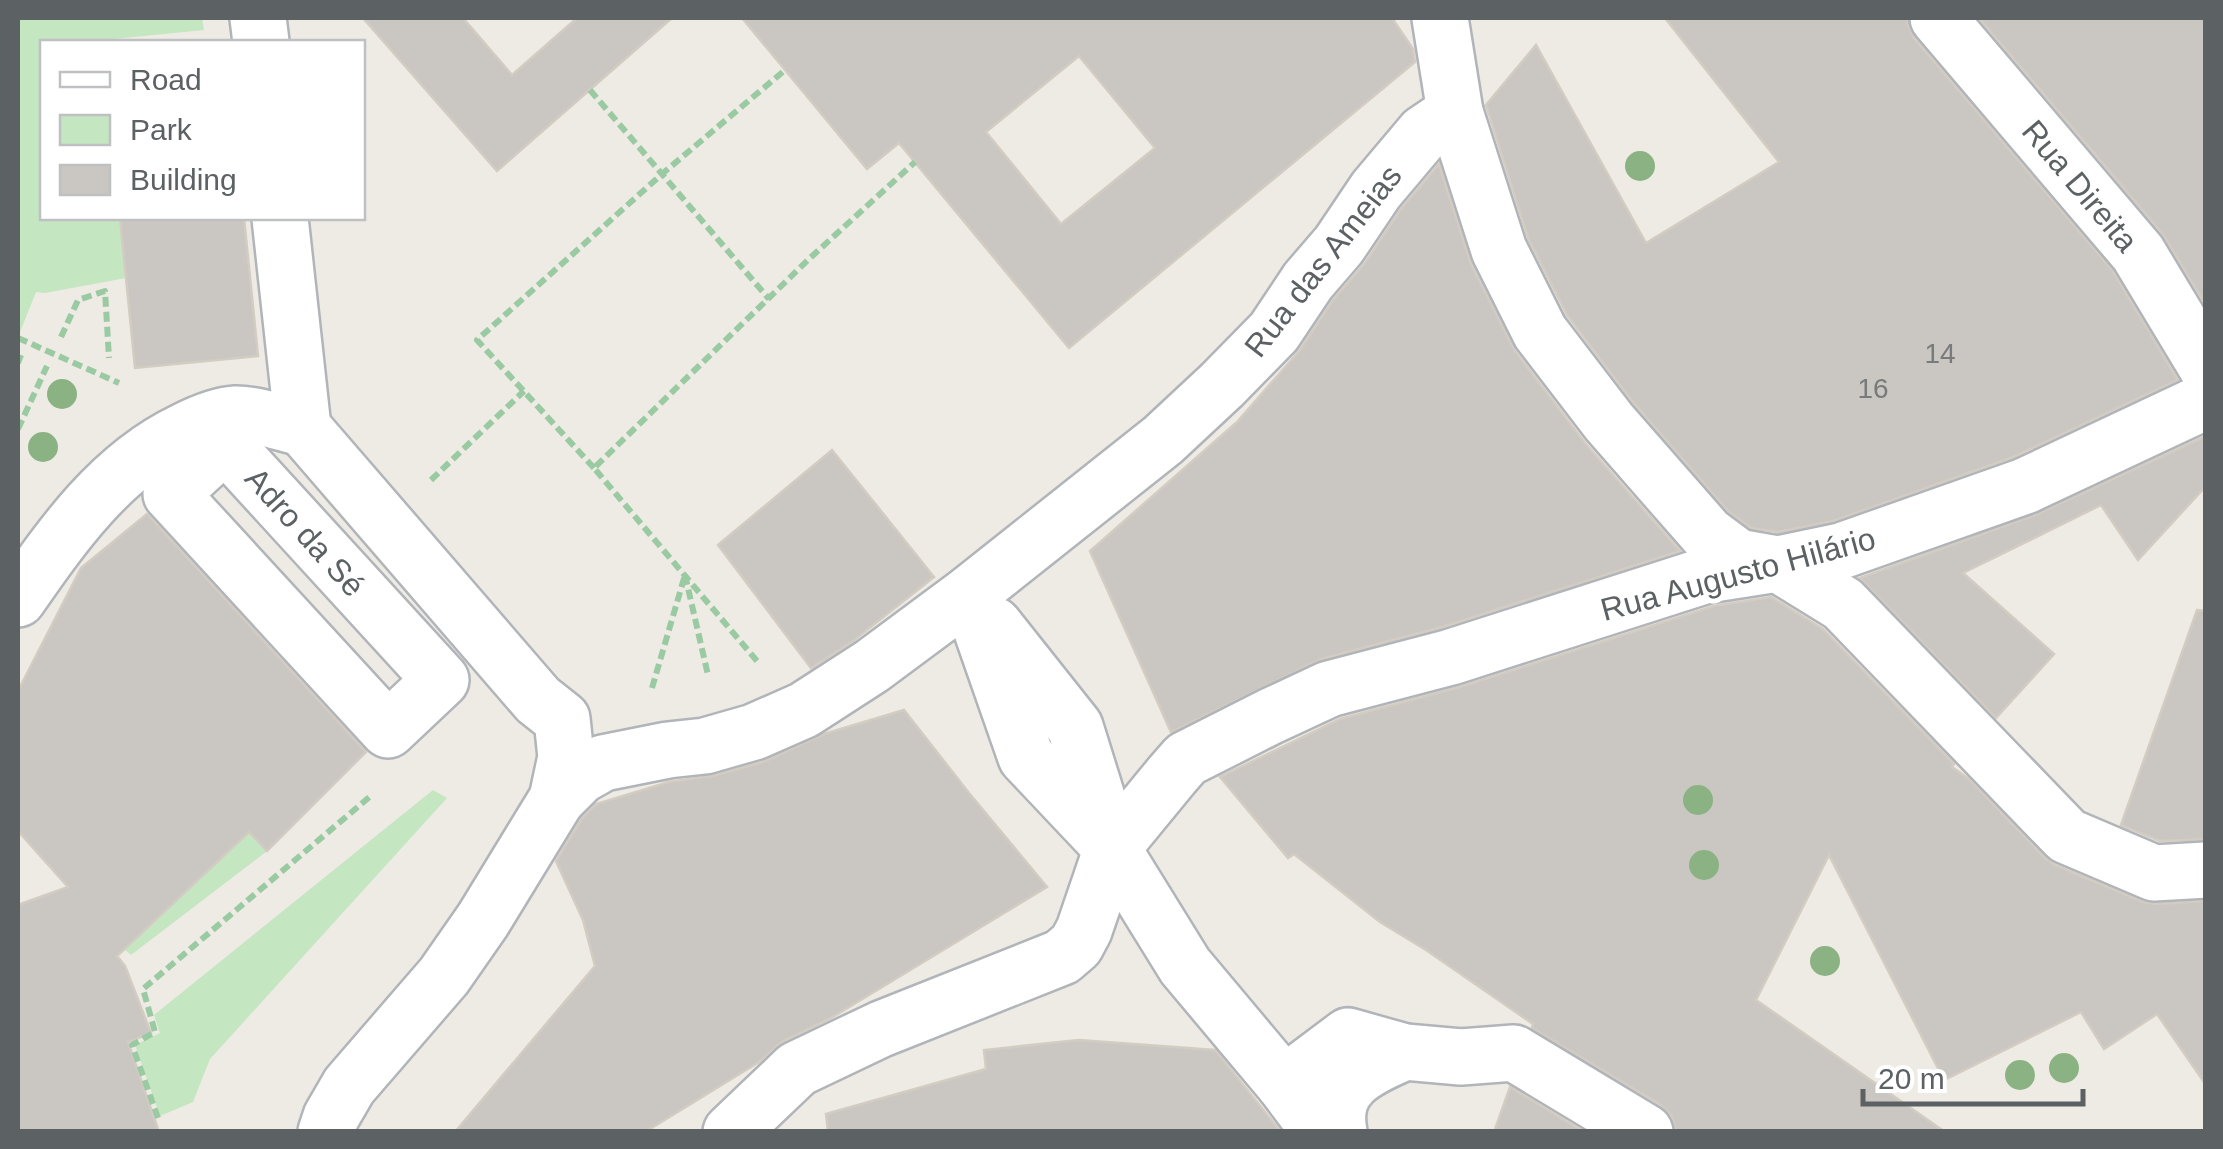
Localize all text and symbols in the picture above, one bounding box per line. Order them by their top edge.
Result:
legend [40,40,365,220]
text: Road [130,63,202,96]
text: Park [130,113,193,146]
street label: Rua Direita [2015,113,2145,259]
street label: Rua das Ameias [1237,158,1409,364]
text: Building [130,163,237,196]
house number: 14 [1924,338,1956,369]
house number: 16 [1857,373,1889,404]
street label: Adro da Sé [238,460,372,604]
street label: Rua Augusto Hilário [1597,520,1879,628]
scale bar [1863,1044,2083,1106]
text: 20 m [1878,1062,1945,1095]

